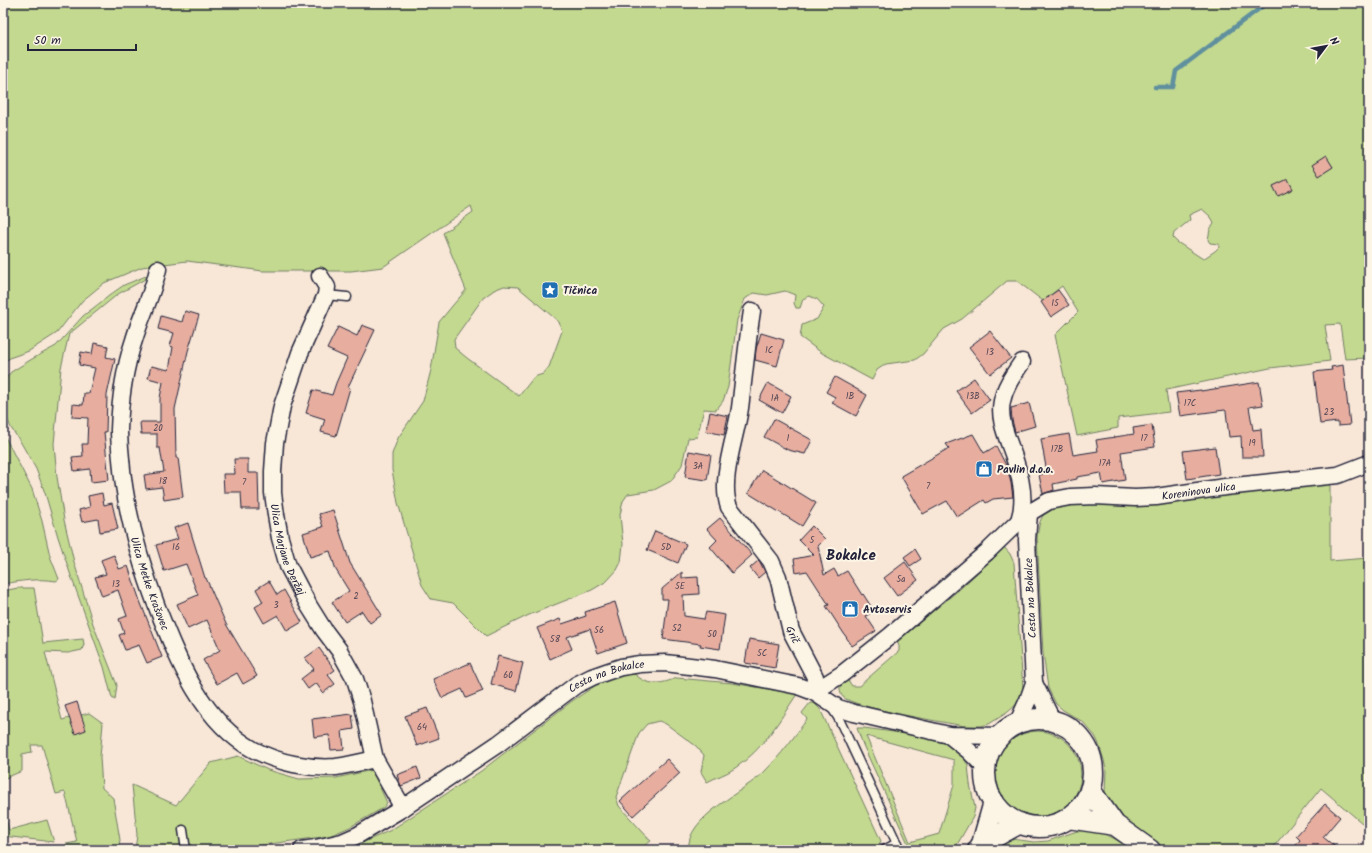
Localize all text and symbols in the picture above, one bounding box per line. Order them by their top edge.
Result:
scale bar [28,26,136,52]
north arrow [1306,26,1346,66]
text: 50 m [34,31,61,50]
text: N [1324,34,1343,49]
place icon: Tičnica [540,280,560,300]
place label: Tičnica [563,282,598,300]
house number: 15 [1051,296,1060,311]
house number: 1C [765,343,773,358]
house number: 13 [986,345,994,360]
house number: 1B [846,389,855,404]
house number: 13B [966,389,980,404]
house number: 1A [771,391,780,406]
house number: 17C [1184,396,1196,411]
house number: 23 [1324,405,1334,420]
house number: 20 [153,421,163,436]
house number: 1 [787,431,790,446]
house number: 17 [1141,431,1148,446]
house number: 19 [1248,436,1256,451]
house number: 17B [1051,442,1064,457]
house number: 17A [1099,456,1112,471]
house number: 3A [693,459,704,474]
shop icon: Pavlin d.o.o. [974,459,994,479]
place label: Pavlin d.o.o. [997,461,1054,479]
house number: 18 [159,474,168,489]
house number: 7 [242,475,247,490]
street label: Koreninova ulica [1161,478,1237,506]
house number: 7 [926,479,931,494]
street label: Ulica Marjane Deržaj [265,503,310,600]
house number: 5 [810,533,816,548]
street label: Ulica Metke Krašovec [125,535,174,634]
house number: 16 [172,540,180,555]
house number: 5D [661,540,672,555]
district label: Bokalce [826,544,877,568]
street label: Cesta na Bokalce [1020,557,1042,639]
house number: 5a [896,572,906,587]
house number: 13 [112,577,120,592]
house number: 5E [675,579,686,594]
house number: 2 [353,589,359,604]
house number: 3 [273,598,279,613]
shop icon: Avtoservis [840,599,860,619]
place label: Avtoservis [863,601,913,619]
house number: 52 [672,621,682,636]
house number: 56 [594,623,604,638]
street label: Grič [780,624,805,648]
house number: 50 [707,627,717,642]
house number: 58 [550,632,561,647]
house number: 5C [757,646,767,661]
street label: Cesta na Bokalce [565,656,645,698]
house number: 60 [503,668,513,683]
house number: 64 [417,720,427,735]

